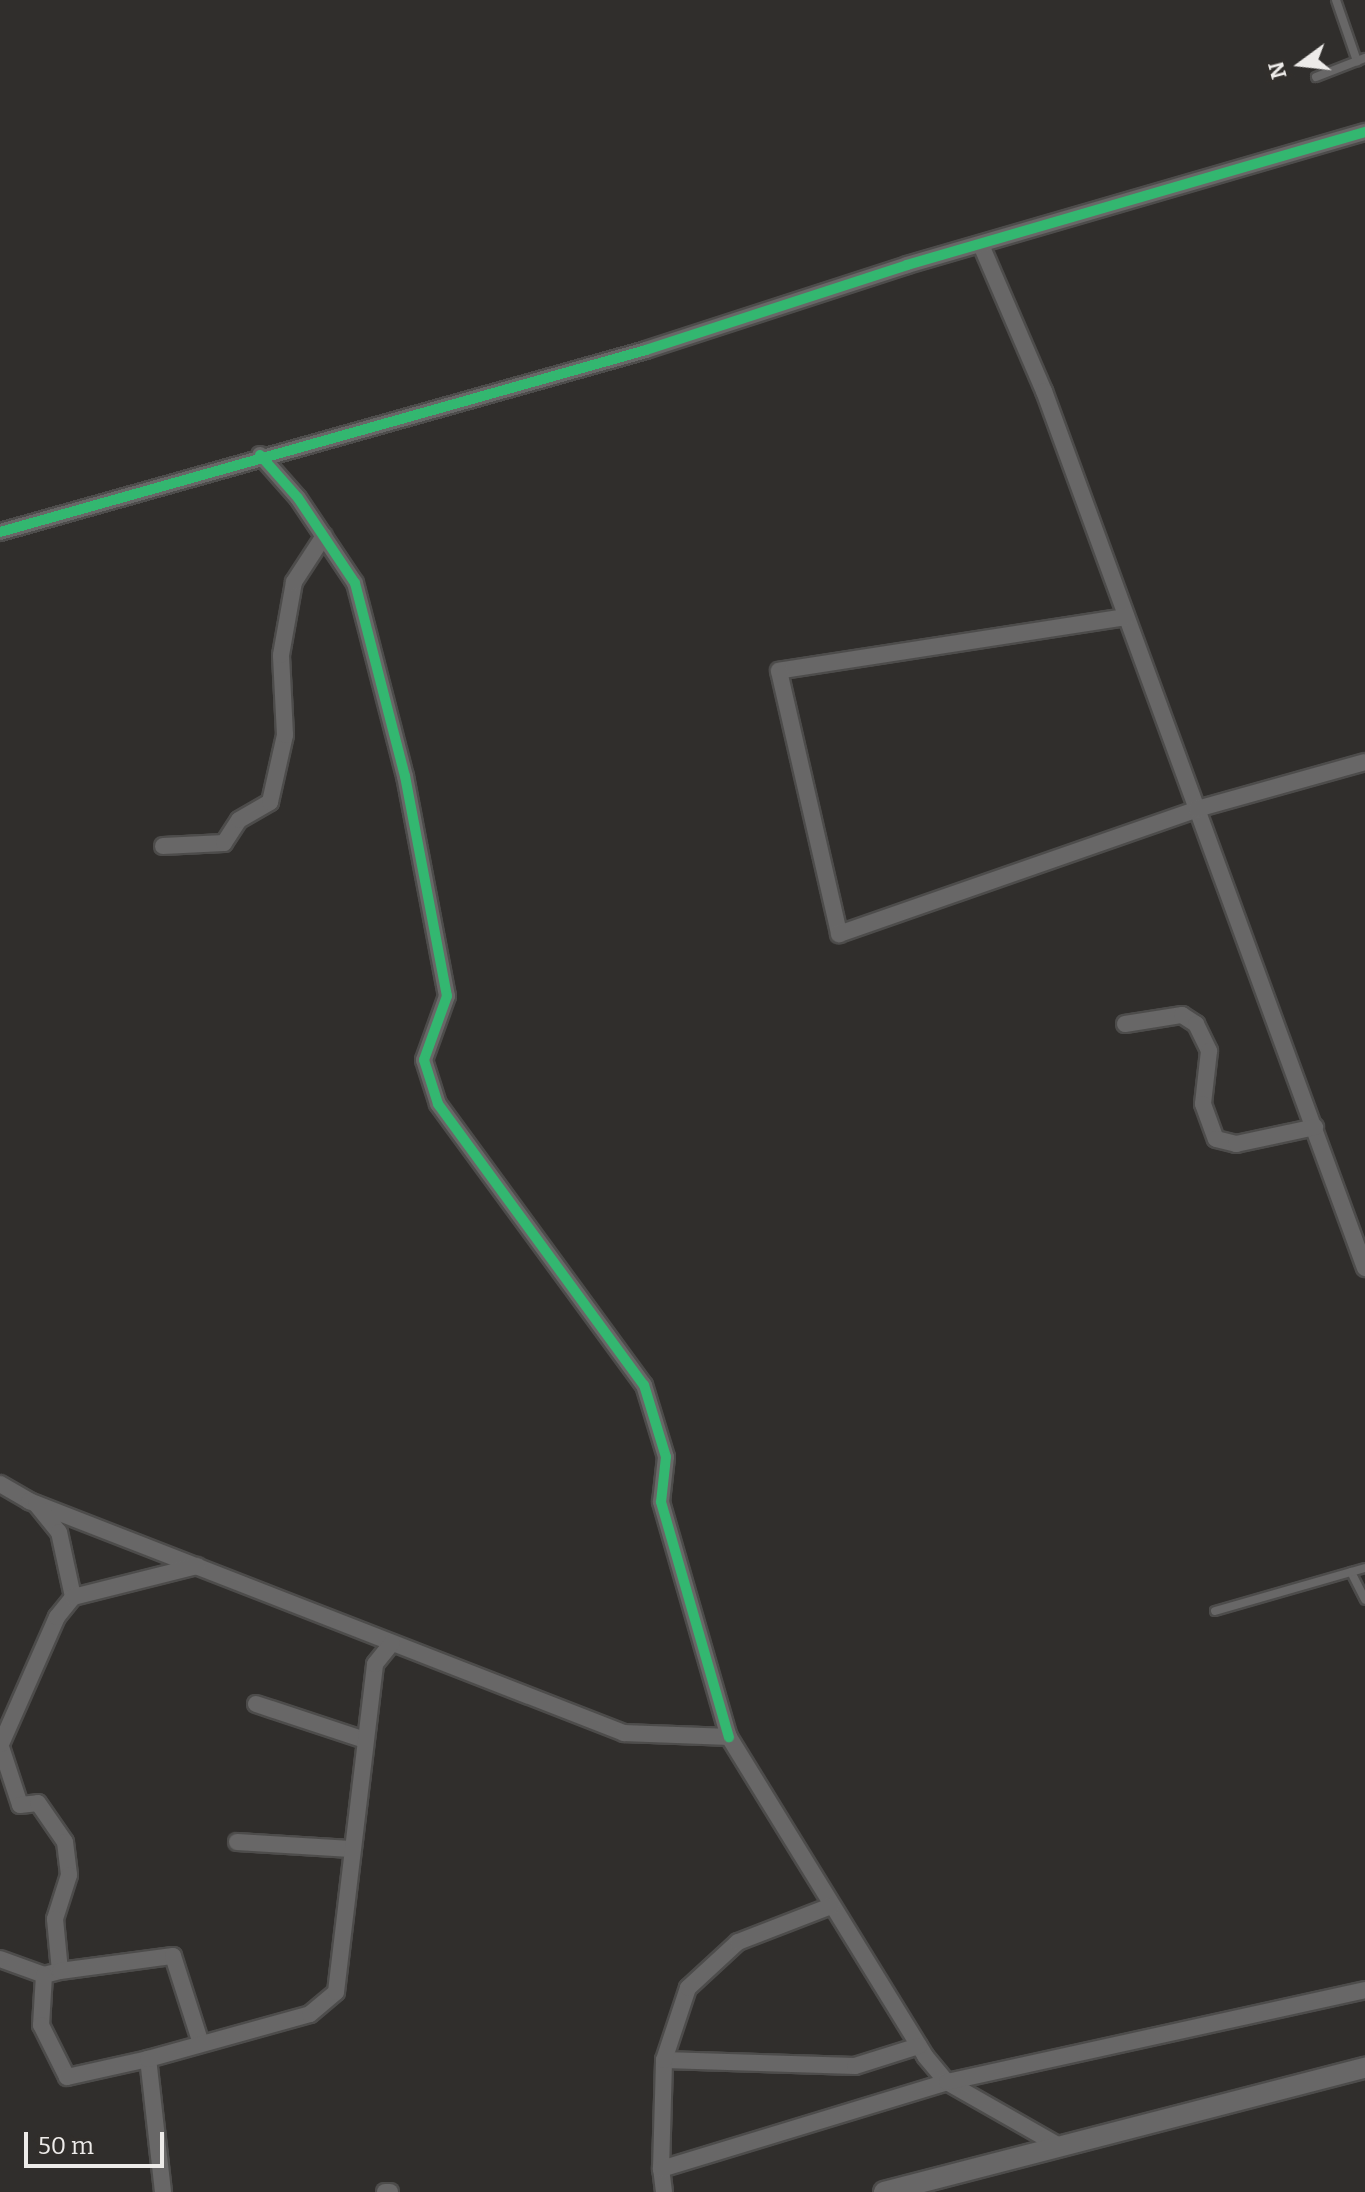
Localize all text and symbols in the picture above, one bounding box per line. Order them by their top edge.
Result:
north arrow [1261,24,1341,104]
text: N [1262,59,1293,82]
scale bar [28,2116,168,2166]
text: 50 m [38,2132,94,2160]

